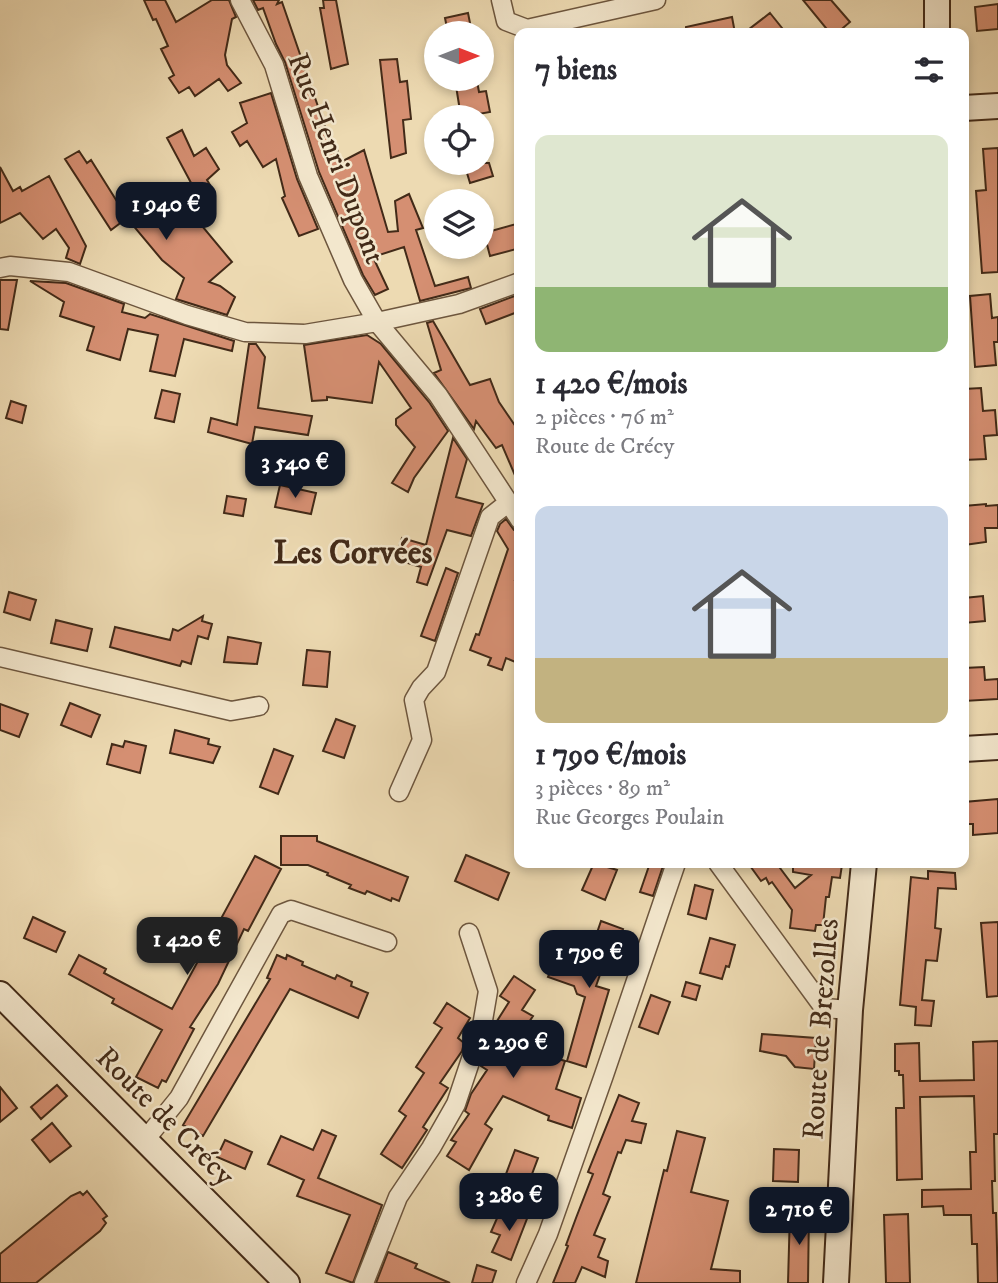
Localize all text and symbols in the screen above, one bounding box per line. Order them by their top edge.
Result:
north arrow [424,21,494,91]
map controls [424,21,494,259]
street label: Rue Henri Dupont [278,48,393,269]
icon: filters [910,51,948,89]
text: 7 biens [535,52,617,89]
button: locate [424,105,494,175]
icon: home [679,180,805,306]
pin: 1 940 € [101,182,231,242]
button: layers [424,189,494,259]
text: 1 940 € [132,190,200,219]
text: 1 420 €/mois [535,366,688,403]
text: 2 pièces · 76 m² [535,403,674,432]
text: Route de Crécy [535,432,674,461]
pin: 3 540 € [230,440,360,500]
text: 3 540 € [261,448,329,477]
district label: Les Corvées [274,533,432,574]
icon: home [679,551,805,677]
text: 1 790 €/mois [535,737,686,774]
text: 3 pièces · 89 m² [535,774,670,803]
text: Rue Georges Poulain [535,803,724,832]
street label: Route de Brezolles [795,917,848,1141]
pin: 1 420 € [122,918,252,977]
text: 1 420 € [153,925,221,954]
pin: 1 790 € [524,930,654,990]
text: 1 790 € [555,938,623,967]
pin: 2 290 € [448,1020,578,1080]
text: 2 290 € [478,1028,548,1057]
street label: Route de Crécy [88,1040,243,1195]
pin: 3 280 € [444,1174,574,1233]
text: 3 280 € [475,1181,543,1210]
pin: 2 710 € [734,1188,864,1247]
text: 2 710 € [765,1195,833,1224]

